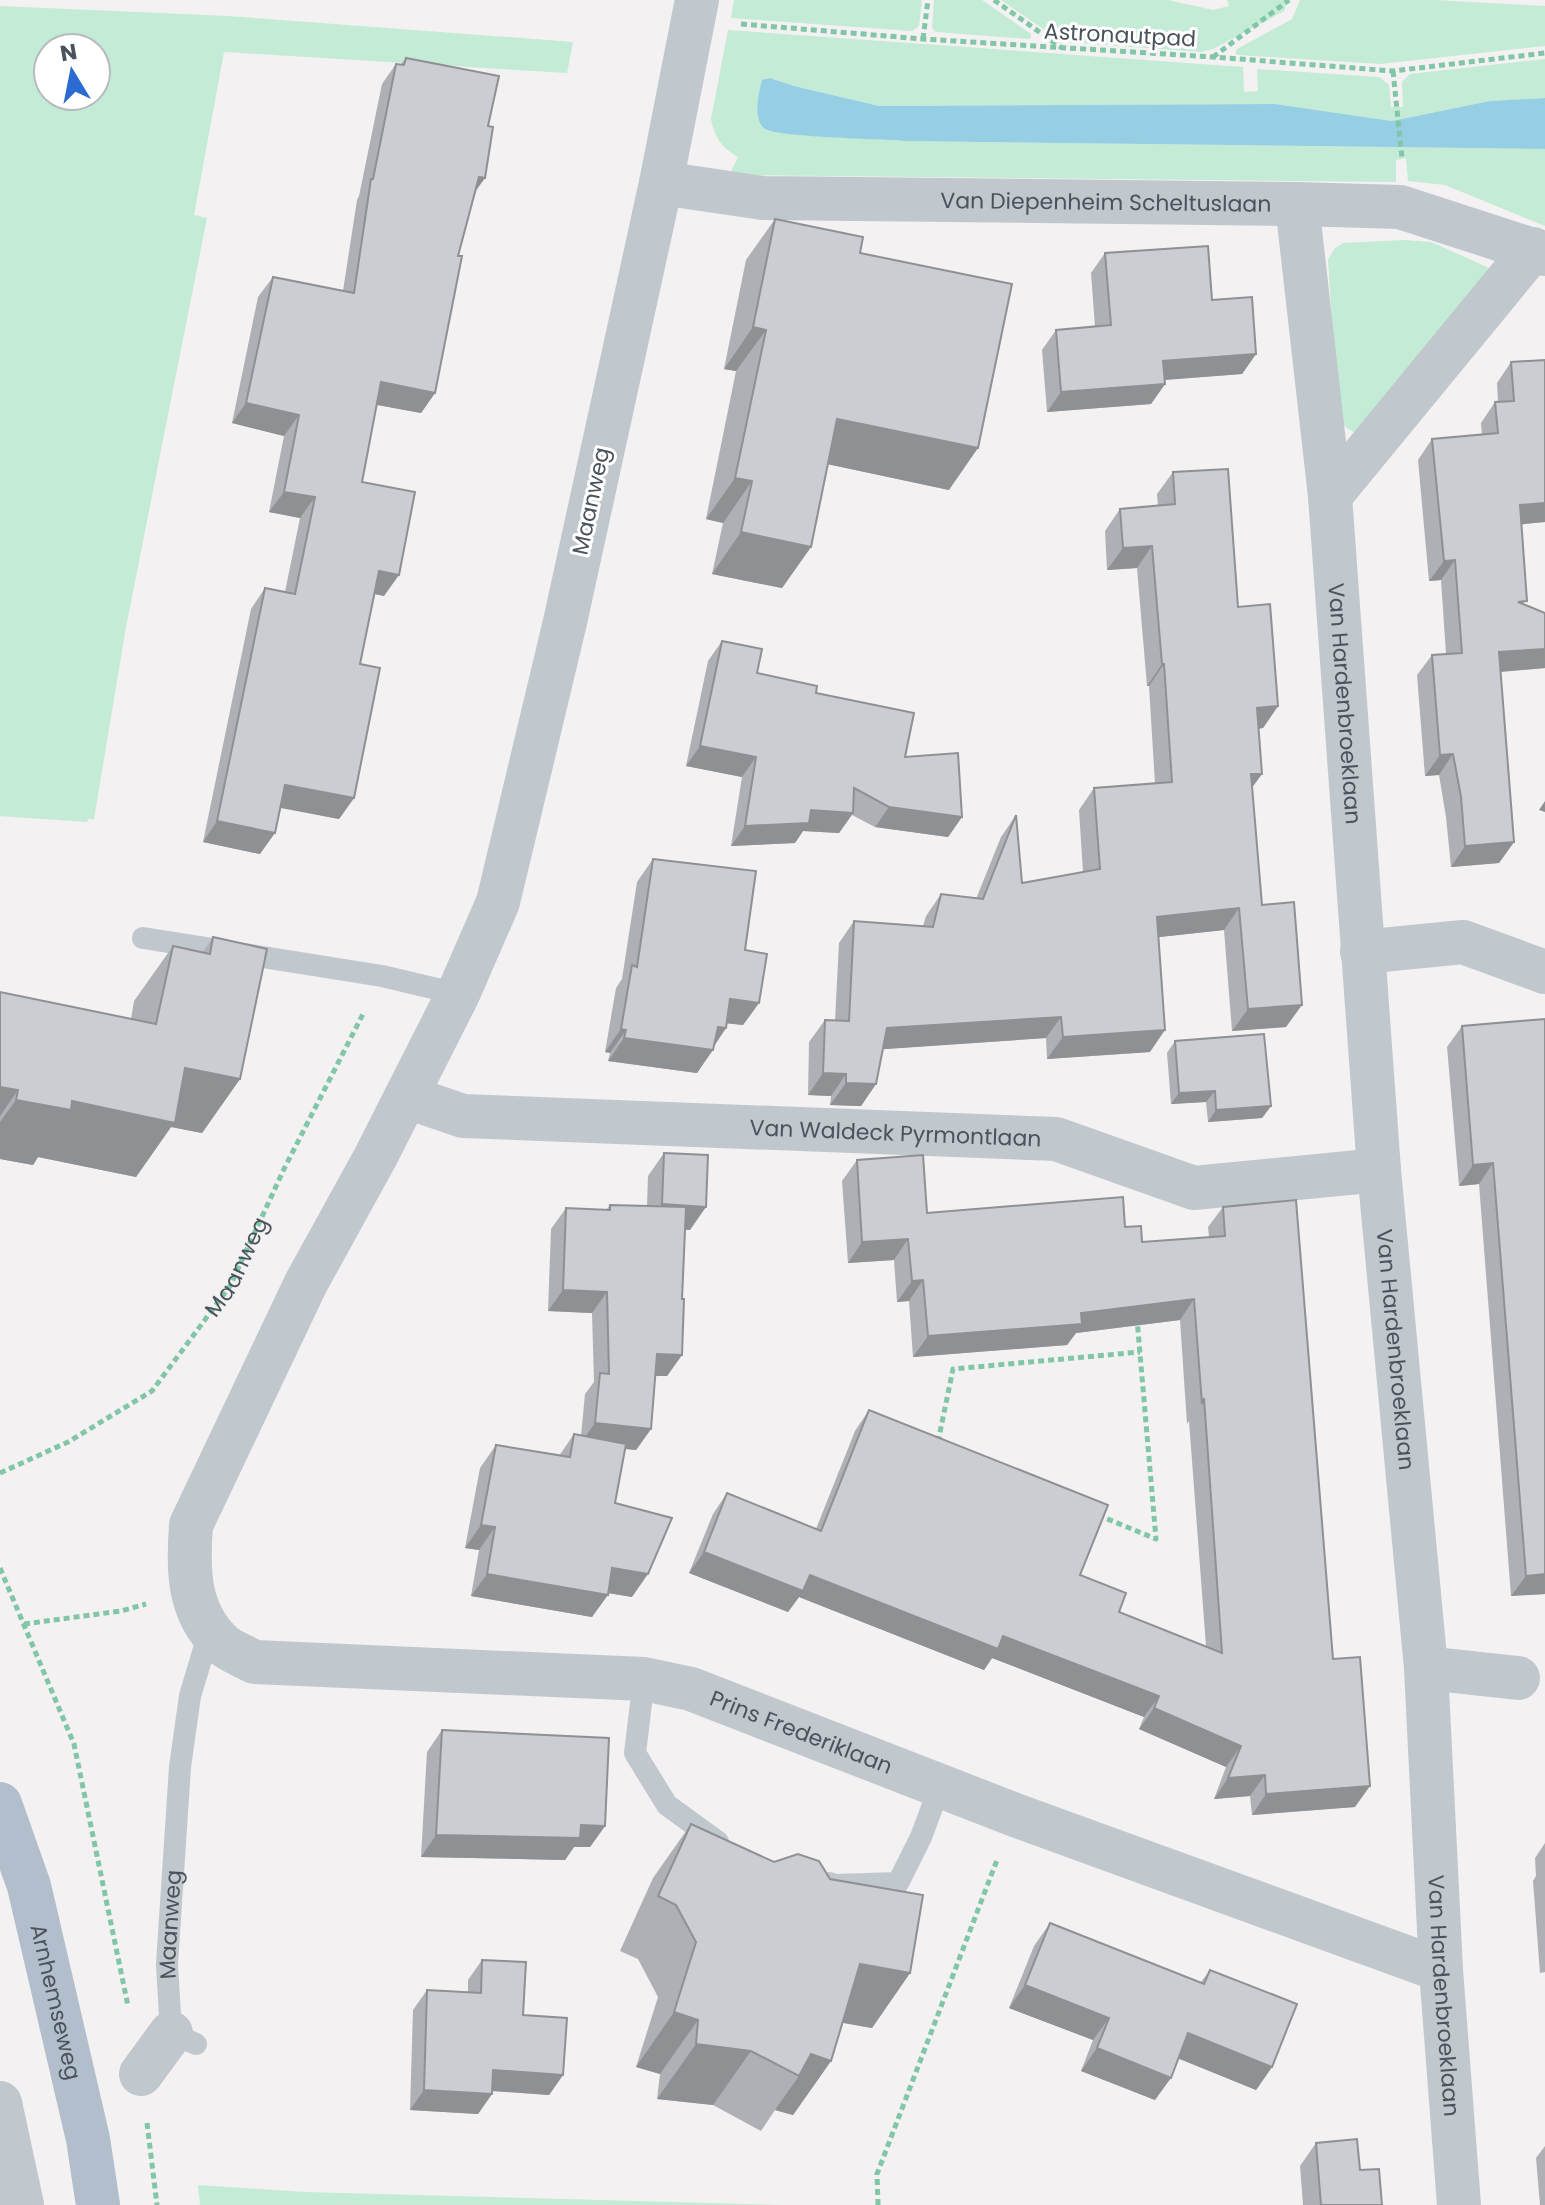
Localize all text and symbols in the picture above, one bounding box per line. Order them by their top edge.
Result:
street label: Astronautpad [1043,16,1197,54]
north arrow [32,32,112,112]
text: N [58,36,79,69]
street label: Van Diepenheim Scheltuslaan [940,184,1272,219]
street label: Maanweg [564,444,618,558]
street label: Van Hardenbroeklaan [1321,582,1369,825]
street label: Van Waldeck Pyrmontlaan [749,1112,1042,1154]
street label: Maanweg [197,1212,275,1323]
street label: Van Hardenbroeklaan [1369,1228,1423,1472]
street label: Prins Frederiklaan [706,1682,897,1781]
street label: Maanweg [151,1869,189,1980]
street label: Van Hardenbroeklaan [1421,1874,1468,2118]
street label: Arnhemseweg [23,1921,89,2083]

